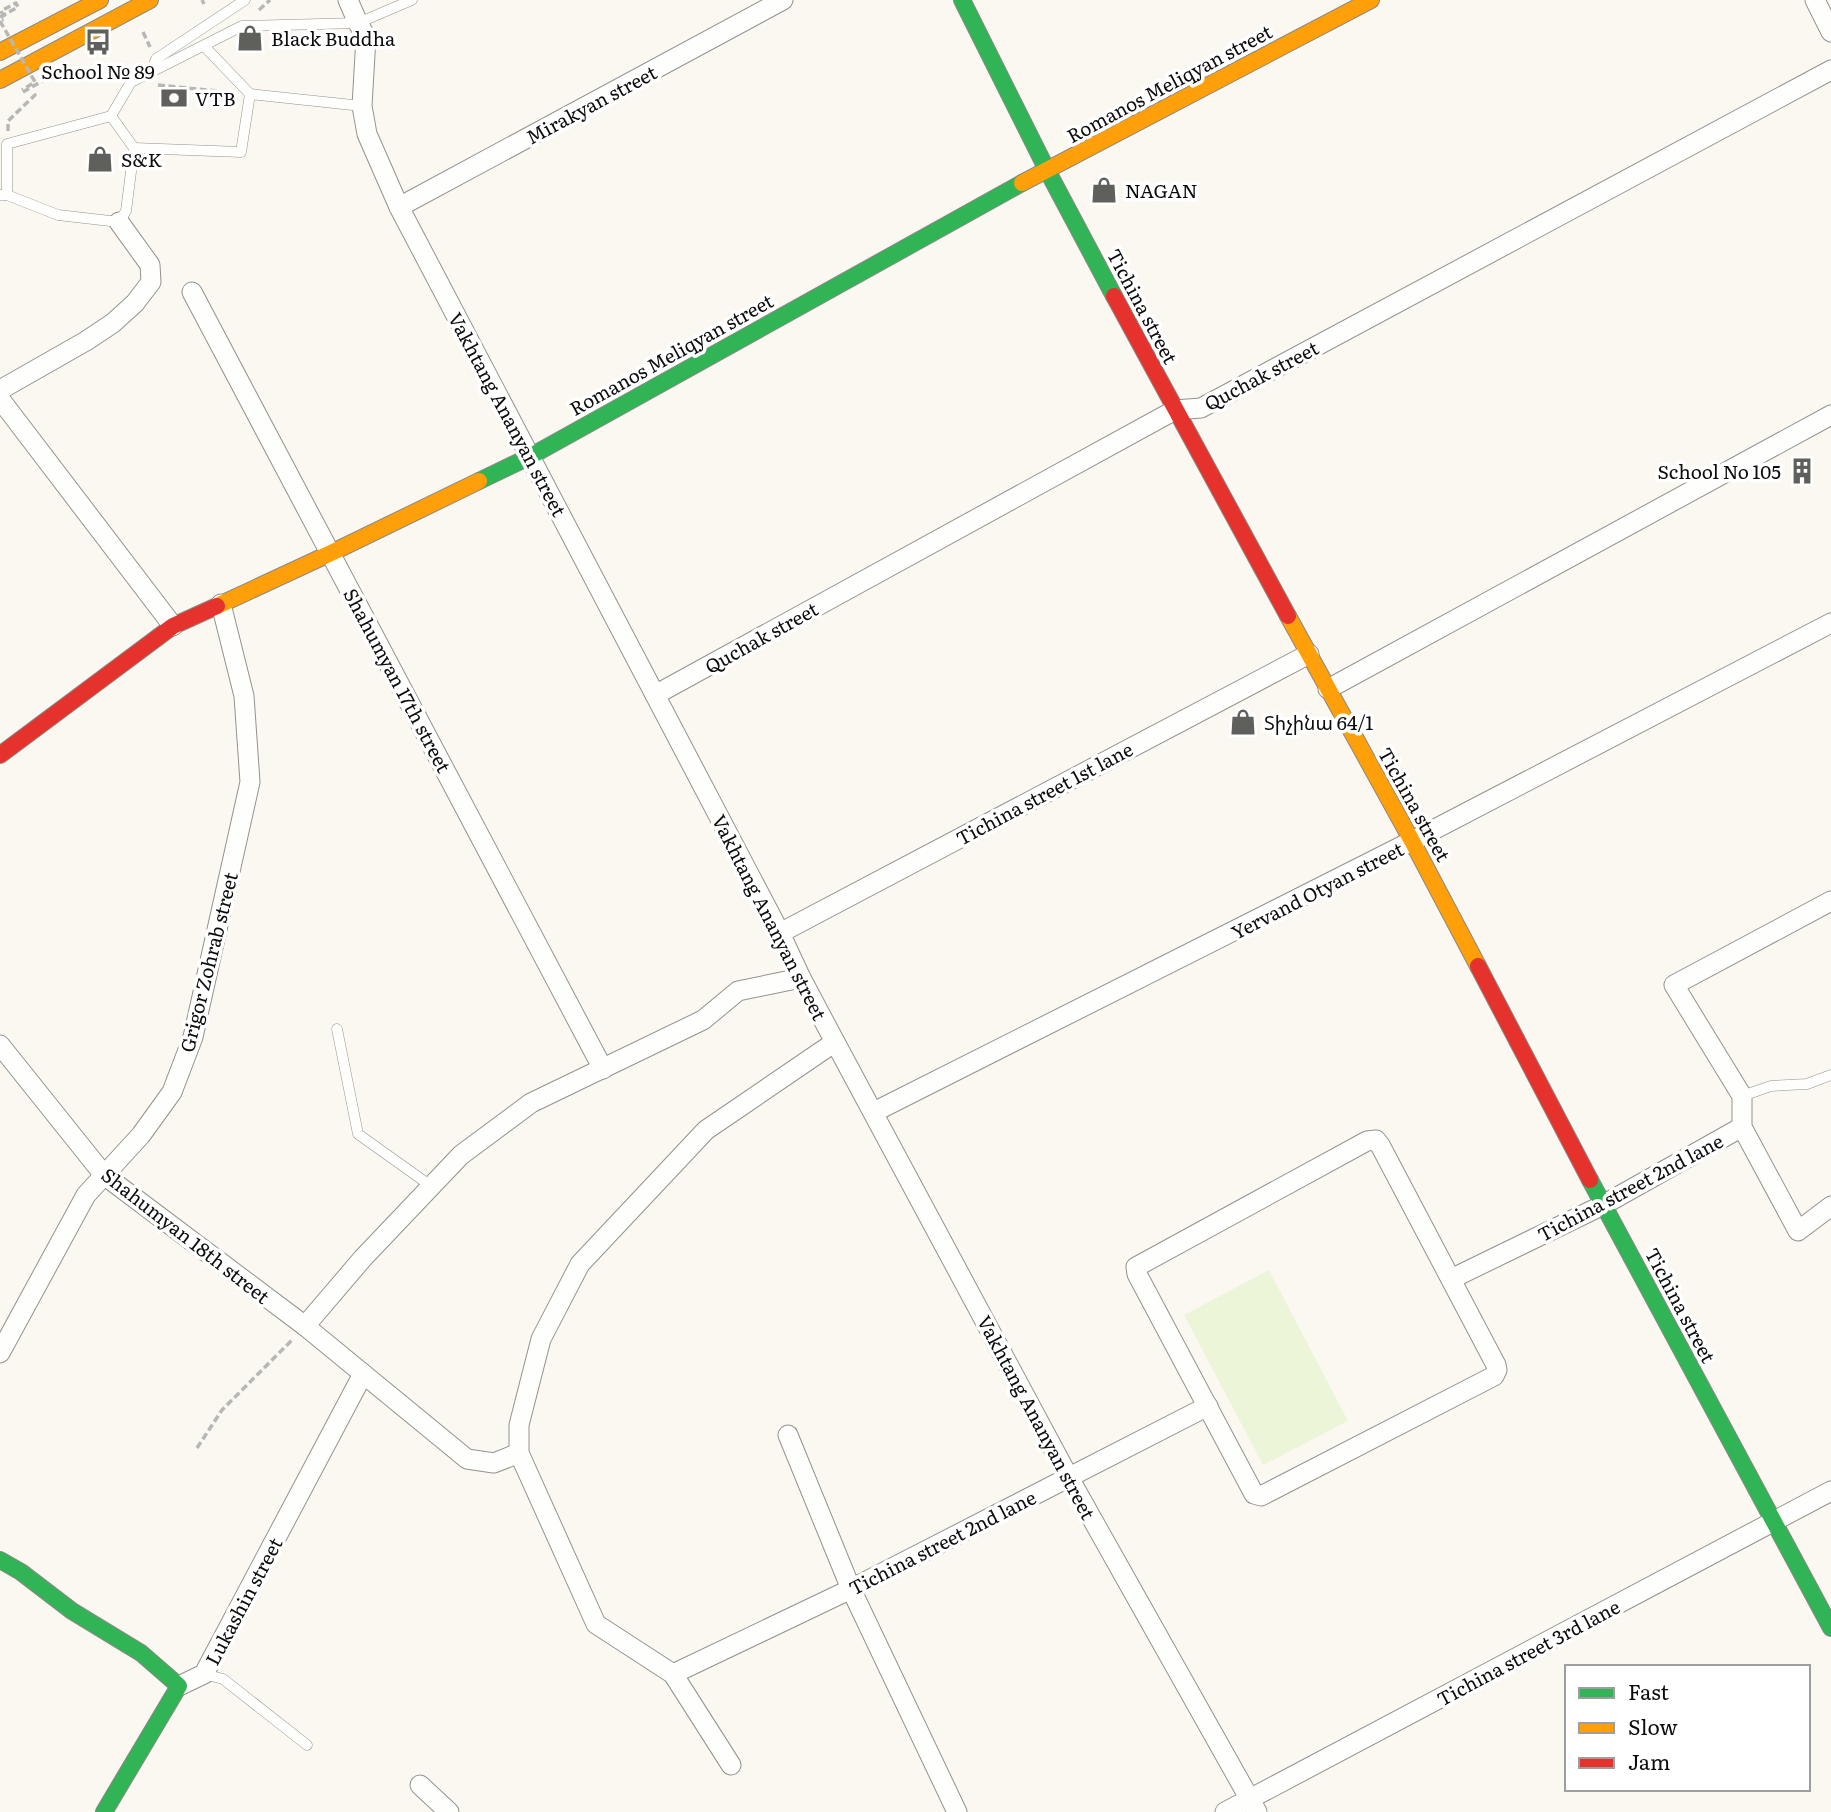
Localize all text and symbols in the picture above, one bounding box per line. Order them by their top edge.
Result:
street label: Romanos Meliqyan street [1061,17,1277,149]
shop icon: Black Buddha [235,23,265,53]
place label: Black Buddha [271,24,396,52]
bus stop icon: School № 89 [83,27,113,57]
place label: School № 89 [41,57,155,85]
street label: Mirakyan street [521,58,662,150]
bank icon: VTB [159,83,189,113]
place label: VTB [195,84,236,112]
shop icon: S&K [85,144,115,174]
place label: S&K [121,145,162,173]
shop icon: NAGAN [1089,175,1119,205]
place label: NAGAN [1125,176,1198,204]
street label: Tichina street [1101,244,1185,369]
street label: Romanos Meliqyan street [564,286,778,422]
street label: Vakhtang Ananyan street [442,307,574,521]
street label: Quchak street [1199,333,1323,417]
building icon: School No 105 [1787,456,1817,486]
place label: School No 105 [1657,457,1781,485]
street label: Shahumyan 17th street [337,583,459,777]
street label: Quchak street [699,594,823,680]
shop icon: Տիչինա 64/1 [1228,707,1258,737]
place label: Տիչինա 64/1 [1264,708,1374,736]
street label: Tichina street 1st lane [951,734,1138,852]
street label: Tichina street [1372,742,1458,866]
street label: Vakhtang Ananyan street [706,809,834,1025]
street label: Yervand Otyan street [1226,834,1408,946]
street label: Grigor Zohrab street [172,869,244,1055]
street label: Tichina street 2nd lane [1532,1126,1728,1248]
street label: Shahumyan 18th street [96,1160,276,1310]
street label: Tichina street [1639,1243,1723,1368]
street label: Vakhtang Ananyan street [971,1310,1103,1524]
street label: Tichina street 2nd lane [844,1483,1041,1601]
street label: Lukashin street [198,1532,289,1670]
street label: Tichina street 3rd lane [1432,1592,1625,1712]
legend [1565,1665,1810,1791]
text: Fast [1628,1675,1669,1706]
text: Slow [1628,1710,1678,1741]
text: Jam [1628,1745,1670,1776]

